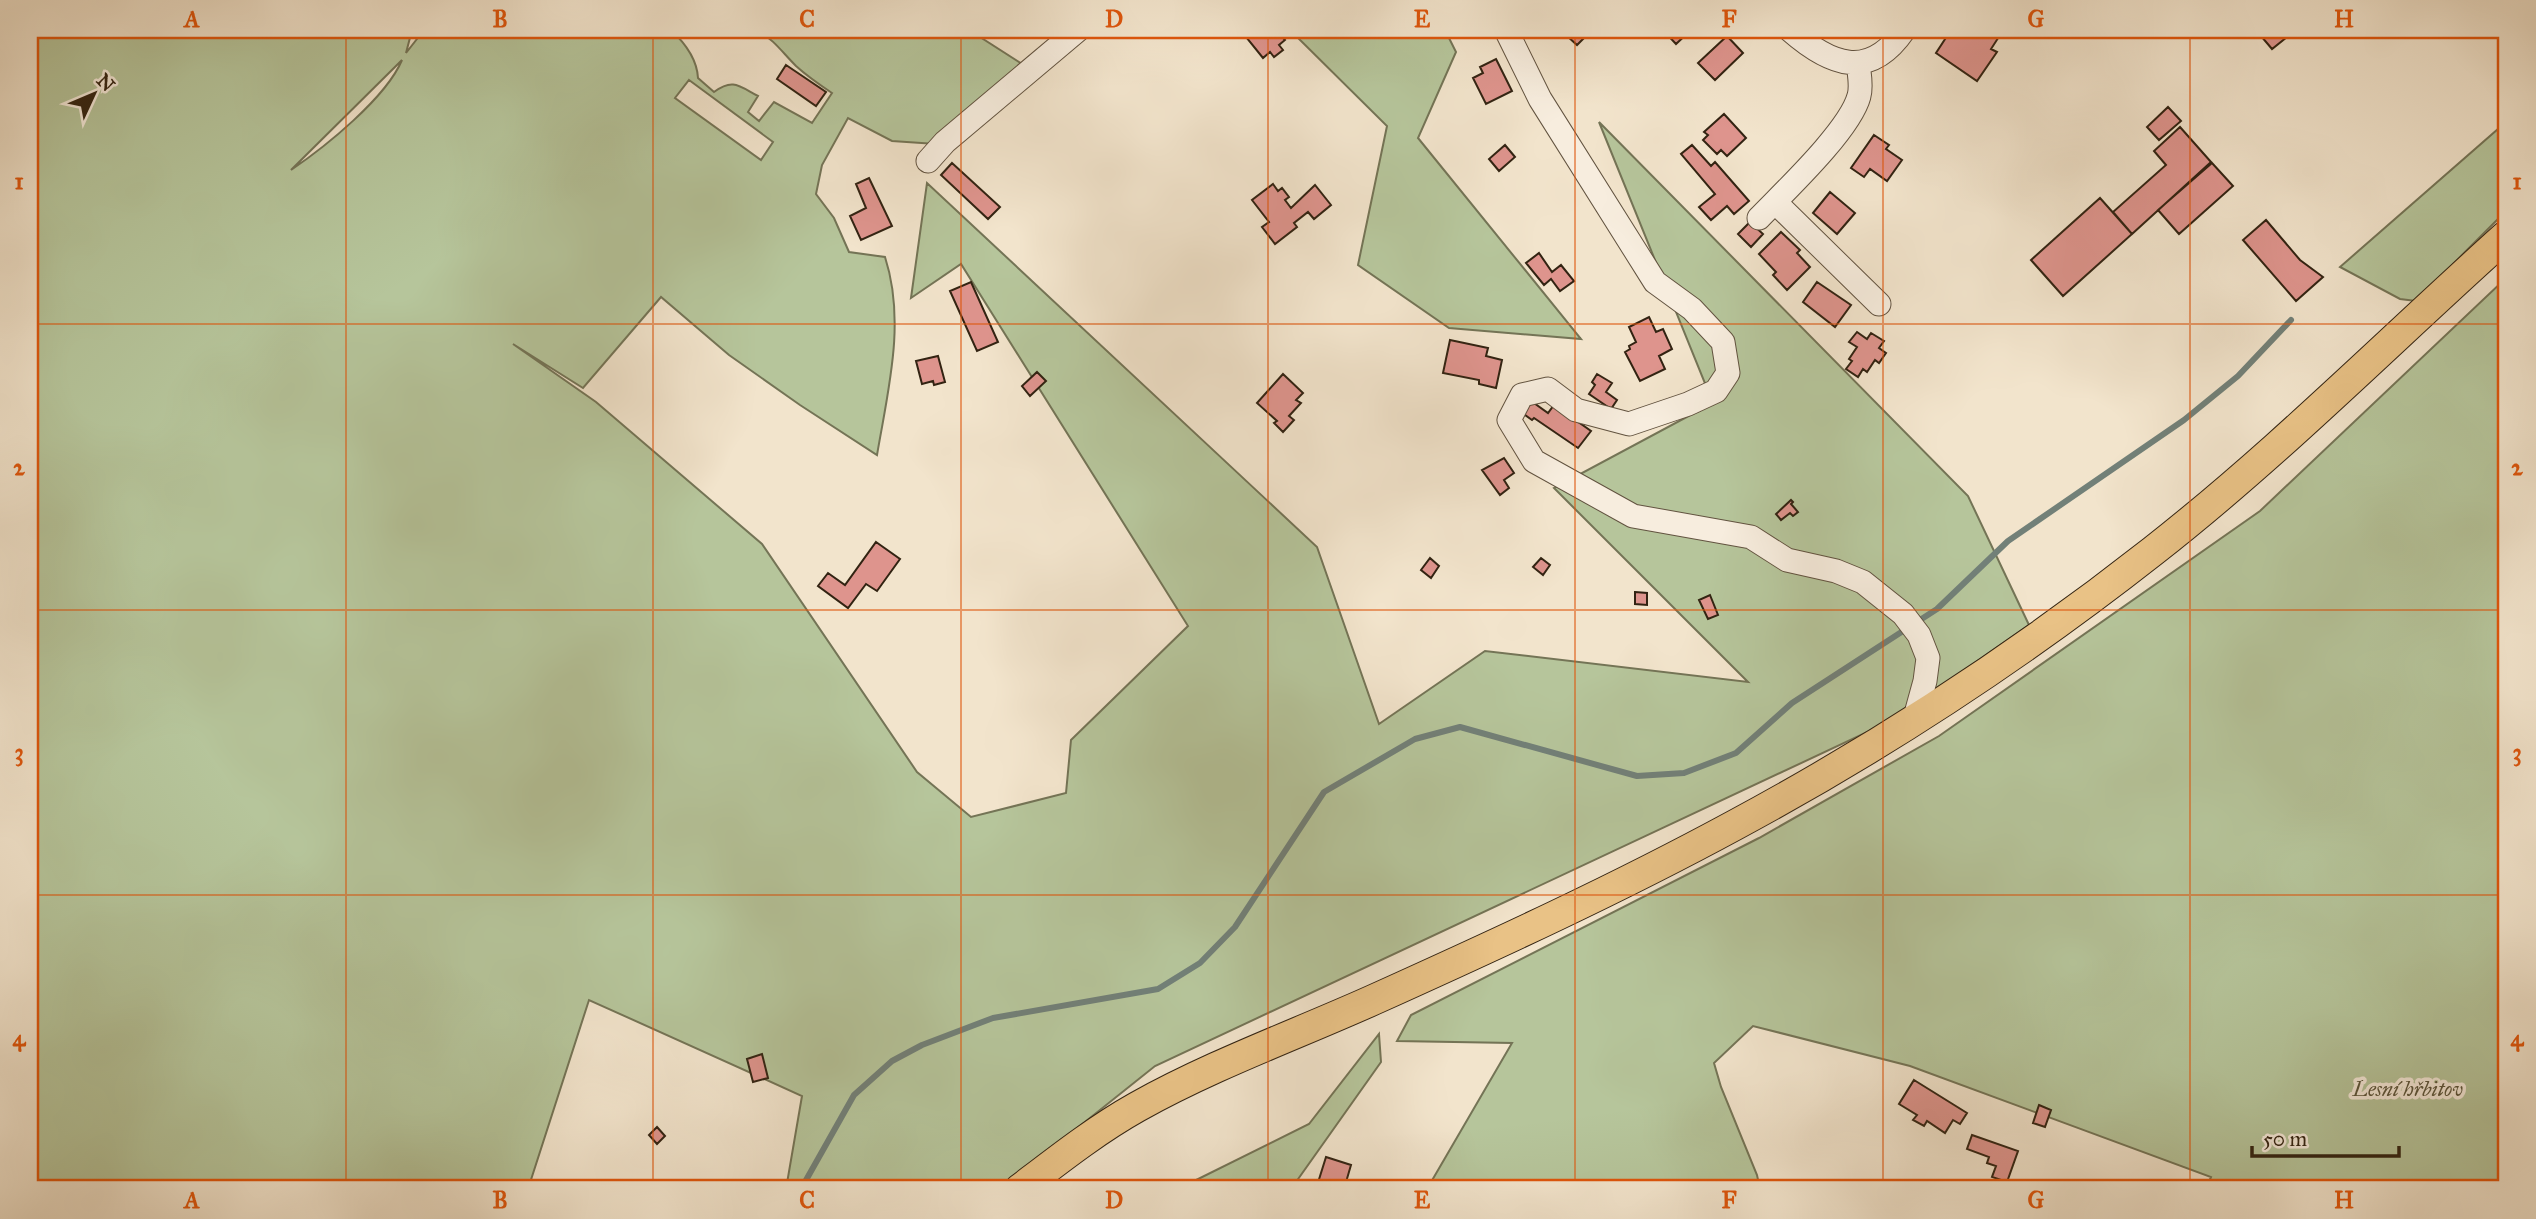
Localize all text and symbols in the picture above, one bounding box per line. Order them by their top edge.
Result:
text: A [182,5,200,33]
text: B [492,5,508,33]
text: C [799,5,815,33]
text: D [1105,5,1123,33]
text: E [1414,5,1431,33]
text: F [1721,5,1737,33]
text: G [2028,5,2045,33]
text: H [2334,5,2354,33]
north arrow [60,60,130,130]
text: N [92,69,120,96]
text: 1 [14,167,24,195]
text: 1 [2512,167,2522,195]
text: 2 [13,453,25,481]
text: 2 [2511,453,2523,481]
text: 3 [14,738,24,767]
text: 3 [2512,738,2522,767]
text: 4 [13,1024,27,1052]
text: 4 [2511,1024,2525,1052]
park label: Lesní hřbitov [2352,1076,2463,1102]
scale bar [2252,1114,2400,1158]
text: 50 m [2263,1126,2308,1152]
text: A [182,1186,200,1214]
text: B [492,1186,508,1214]
text: C [799,1186,815,1214]
text: D [1105,1186,1123,1214]
text: E [1414,1186,1431,1214]
text: F [1721,1186,1737,1214]
text: G [2028,1186,2045,1214]
text: H [2334,1186,2354,1214]

